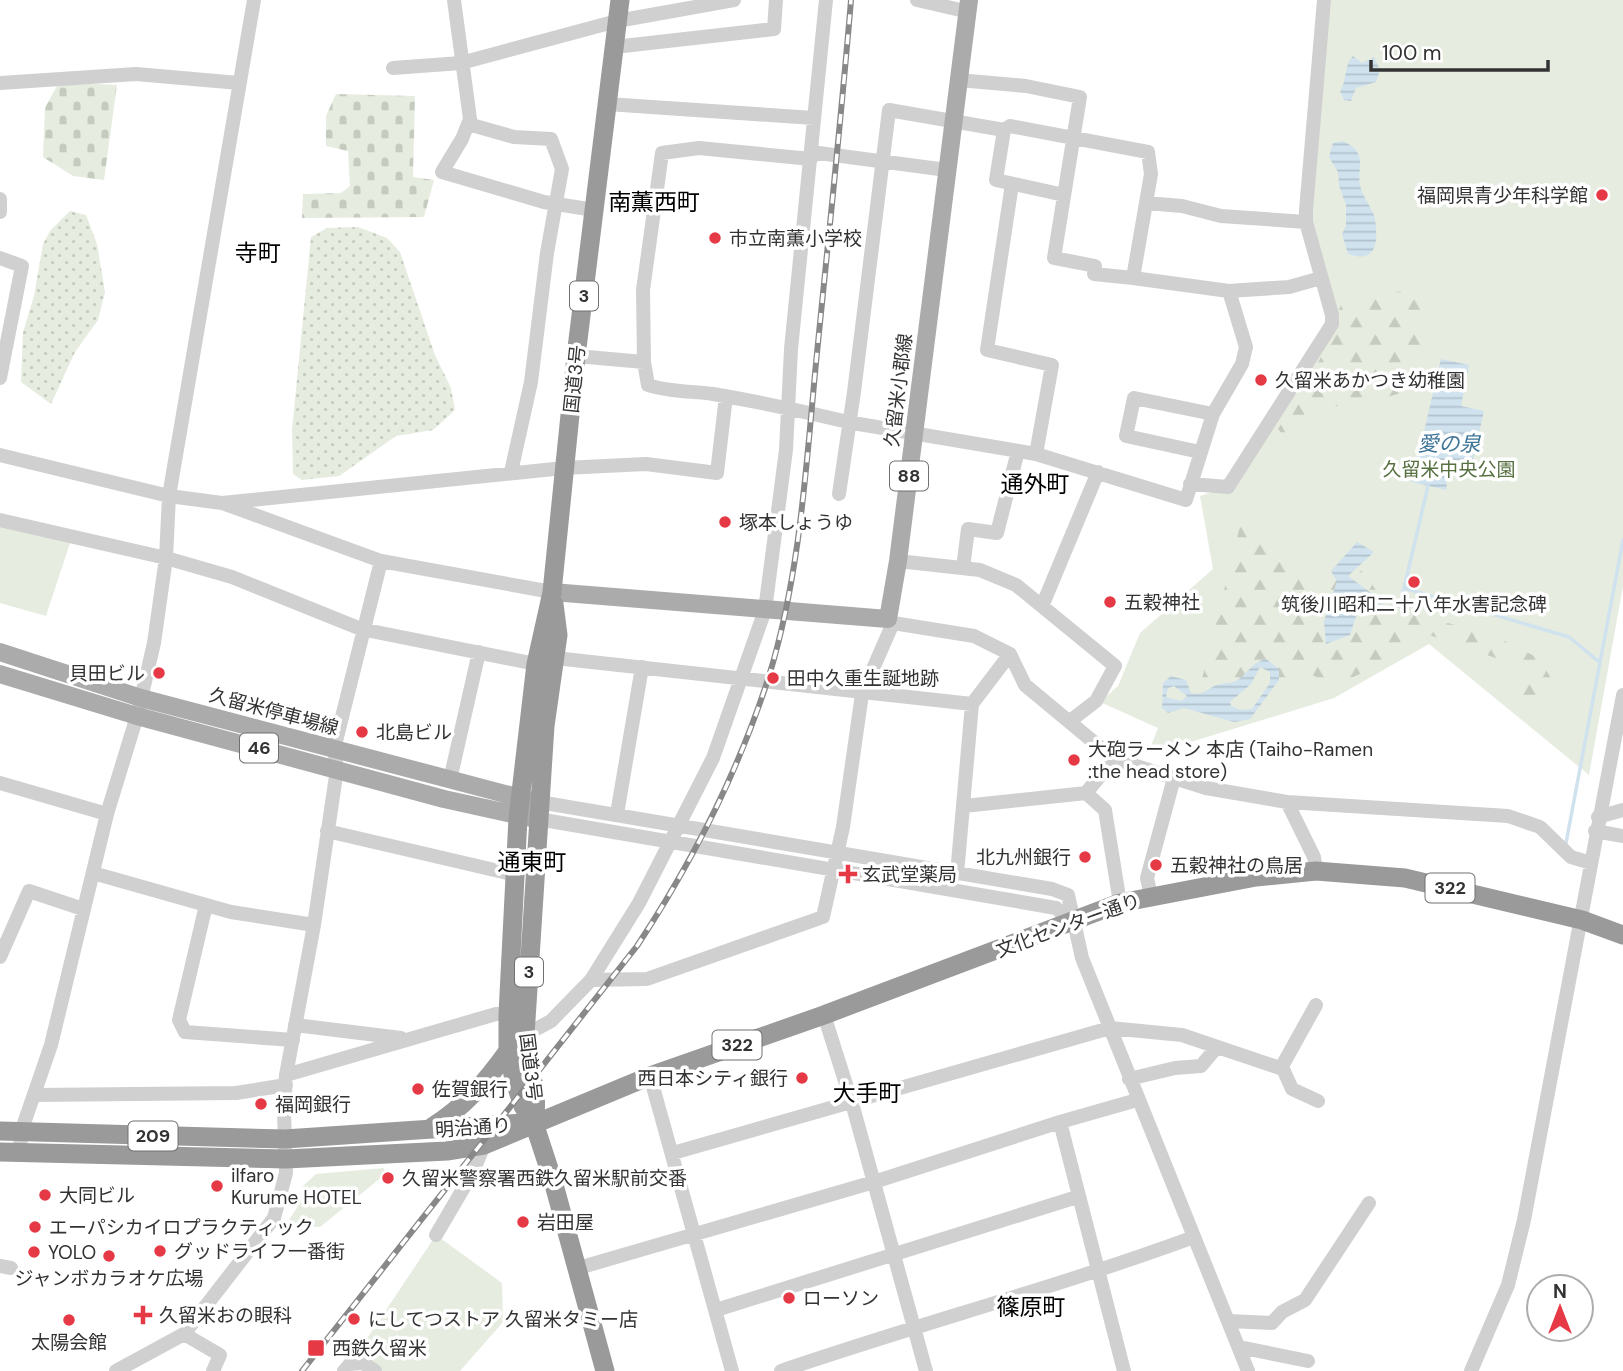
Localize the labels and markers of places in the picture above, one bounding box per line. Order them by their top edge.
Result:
place label: 福岡県青少年科学館 [1417,183,1588,208]
marker: 福岡県青少年科学館 [1594,187,1610,203]
place label: 市立南薫小学校 [729,226,862,251]
marker: 市立南薫小学校 [707,230,723,246]
place label: 久留米あかつき幼稚園 [1275,368,1465,393]
marker: 久留米あかつき幼稚園 [1253,372,1269,388]
place label: 塚本しょうゆ [739,510,853,535]
marker: 塚本しょうゆ [717,514,733,530]
marker: 筑後川昭和二十八年水害記念碑 [1406,574,1422,590]
place label: 五穀神社 [1124,590,1200,615]
place label: 筑後川昭和二十八年水害記念碑 [1281,592,1547,617]
marker: 五穀神社 [1102,594,1118,610]
place label: 貝田ビル [69,661,145,686]
marker: 貝田ビル [151,665,167,681]
place label: 田中久重生誕地跡 [787,666,939,691]
marker: 田中久重生誕地跡 [765,670,781,686]
place label: 北島ビル [376,720,452,745]
marker: 北島ビル [354,724,370,740]
place label: 大砲ラーメン 本店 (Taiho-Ramen :the head store) [1088,737,1373,784]
marker: 大砲ラーメン 本店 (Taiho-Ramen :the head store) [1066,752,1082,768]
place label: 北九州銀行 [976,845,1071,870]
marker: 北九州銀行 [1077,849,1093,865]
place label: 五穀神社の鳥居 [1170,853,1303,878]
marker: 五穀神社の鳥居 [1148,857,1164,873]
place label: 玄武堂薬局 [862,862,957,887]
marker: 玄武堂薬局 [840,866,856,882]
place label: 西日本シティ銀行 [637,1066,788,1091]
marker: 西日本シティ銀行 [794,1070,810,1086]
place label: 佐賀銀行 [432,1077,508,1102]
marker: 佐賀銀行 [410,1081,426,1097]
place label: 福岡銀行 [275,1092,351,1117]
marker: 福岡銀行 [253,1096,269,1112]
place label: ilfaro Kurume HOTEL [231,1163,362,1210]
place label: 久留米警察署西鉄久留米駅前交番 [402,1166,687,1191]
marker: 久留米警察署西鉄久留米駅前交番 [380,1170,396,1186]
marker: ilfaro Kurume HOTEL [209,1178,225,1194]
place label: 大同ビル [59,1183,135,1208]
marker: 大同ビル [37,1187,53,1203]
place label: 岩田屋 [537,1210,594,1235]
marker: 岩田屋 [515,1214,531,1230]
place label: エーパシカイロプラクティック [49,1215,314,1240]
marker: エーパシカイロプラクティック [27,1219,43,1235]
place label: グッドライフ一番街 [174,1239,345,1264]
place label: YOLO [48,1240,96,1265]
marker: グッドライフ一番街 [152,1243,168,1259]
marker: YOLO [26,1244,42,1260]
marker: ジャンボカラオケ広場 [101,1248,117,1264]
place label: ジャンボカラオケ広場 [14,1266,204,1291]
place label: ローソン [803,1286,879,1311]
marker: ローソン [781,1290,797,1306]
place label: 久留米おの眼科 [159,1303,292,1328]
marker: 久留米おの眼科 [133,1305,153,1325]
place label: にしてつストア 久留米タミー店 [368,1307,638,1332]
marker: にしてつストア 久留米タミー店 [346,1311,362,1327]
marker: 太陽会館 [61,1312,77,1328]
place label: 太陽会館 [31,1330,107,1355]
place label: 西鉄久留米 [332,1336,427,1361]
marker: 西鉄久留米 [306,1338,326,1358]

